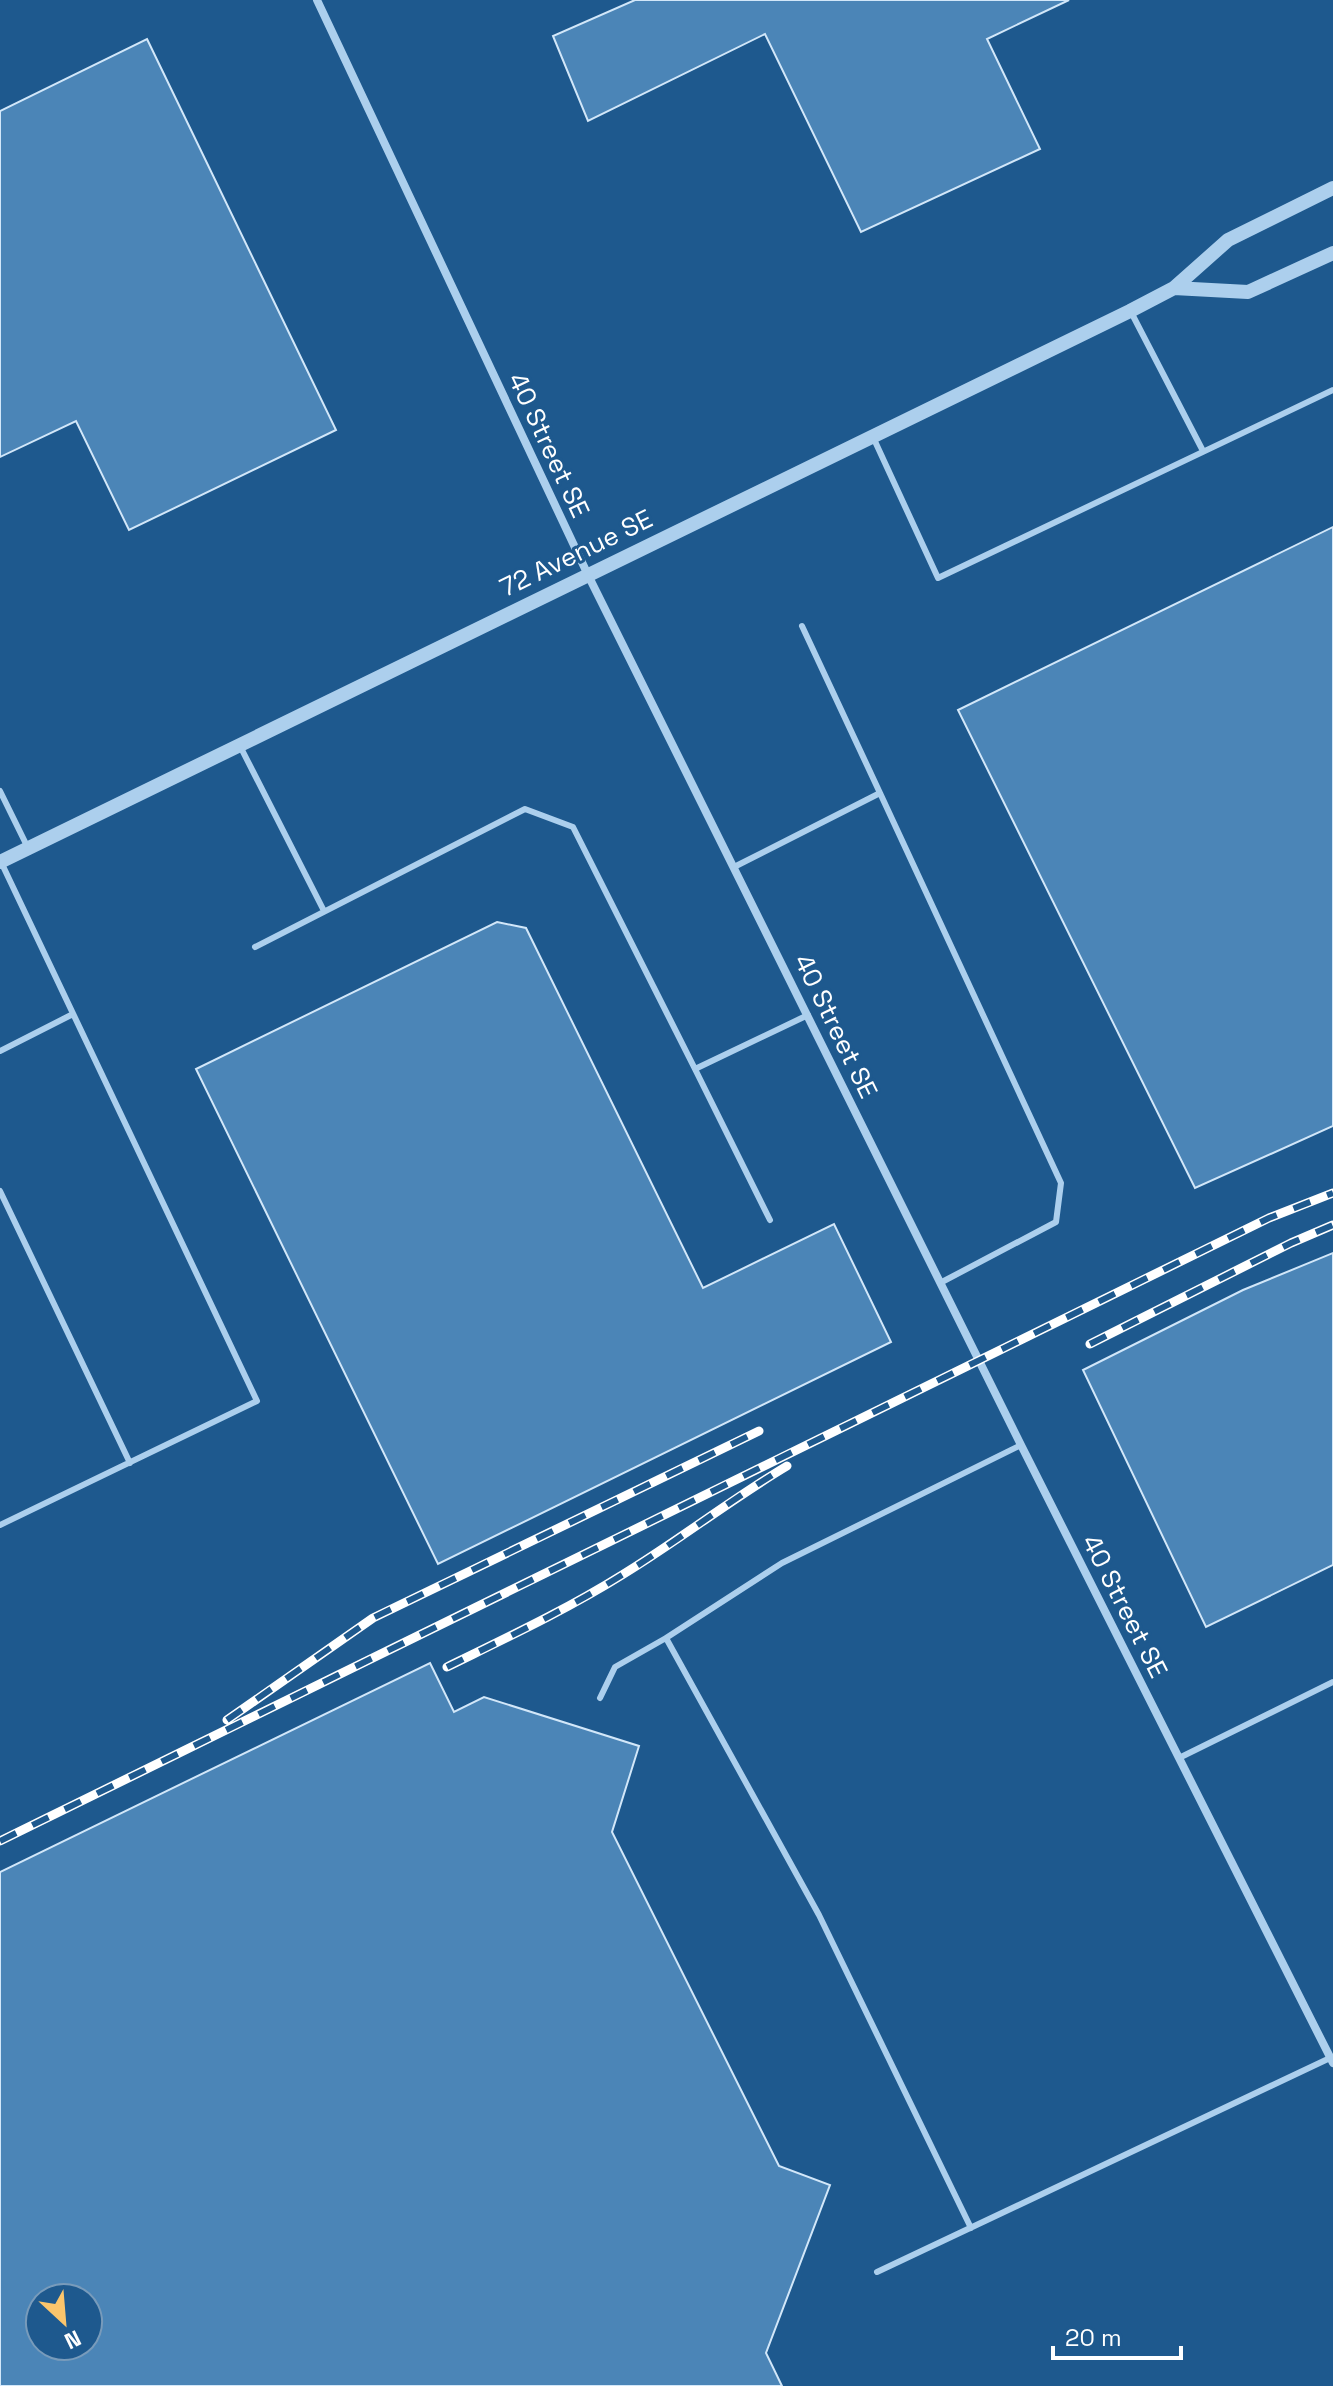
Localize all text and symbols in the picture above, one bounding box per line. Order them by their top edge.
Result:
street label: 40 Street SE [501,367,597,523]
street label: 72 Avenue SE [494,501,658,605]
street label: 40 Street SE [786,948,886,1104]
street label: 40 Street SE [1074,1529,1176,1683]
north arrow [24,2282,104,2362]
scale bar [1053,2310,1181,2360]
text: 20 m [1065,2322,1122,2353]
text: N [60,2324,86,2356]

